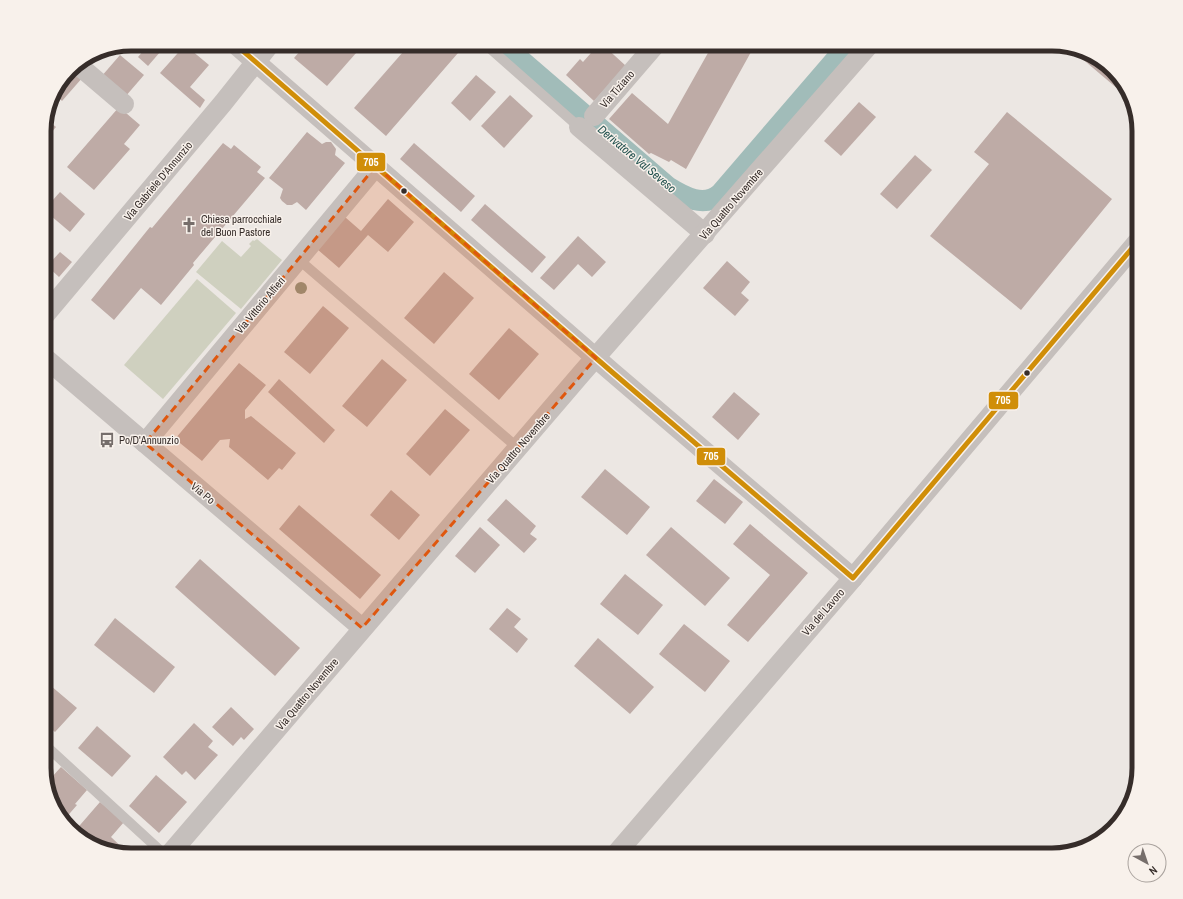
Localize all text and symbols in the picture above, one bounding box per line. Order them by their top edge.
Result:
street label: Via Tiziano [597,67,637,111]
water label: Derivatore Val Seveso [594,122,680,197]
street label: Via Gabriele D'Annunzio [121,138,195,224]
line badge: 705 [356,152,386,172]
text: 705 [363,155,379,169]
street label: Via Quattro Novembre [696,165,766,243]
unlabelled marker [399,186,409,196]
place label: Chiesa parrocchiale del Buon Pastore [201,212,282,239]
church icon: Chiesa parrocchiale del Buon Pastore [180,216,198,234]
street label: Via Vittorio Alfieri [232,274,288,336]
unlabelled marker [1022,368,1032,378]
line badge: 705 [988,391,1019,410]
text: 705 [995,393,1011,407]
street label: Via Quattro Novembre [483,409,553,487]
bus stop icon: Po/D'Annunzio [98,431,116,449]
place label: Po/D'Annunzio [119,433,179,447]
line badge: 705 [696,447,726,466]
text: 705 [703,449,719,463]
street label: Via Po [188,479,218,507]
street label: Via del Lavoro [799,586,847,638]
street label: Via Quattro Novembre [273,655,341,733]
north arrow [1127,843,1167,883]
text: N [1146,863,1160,878]

